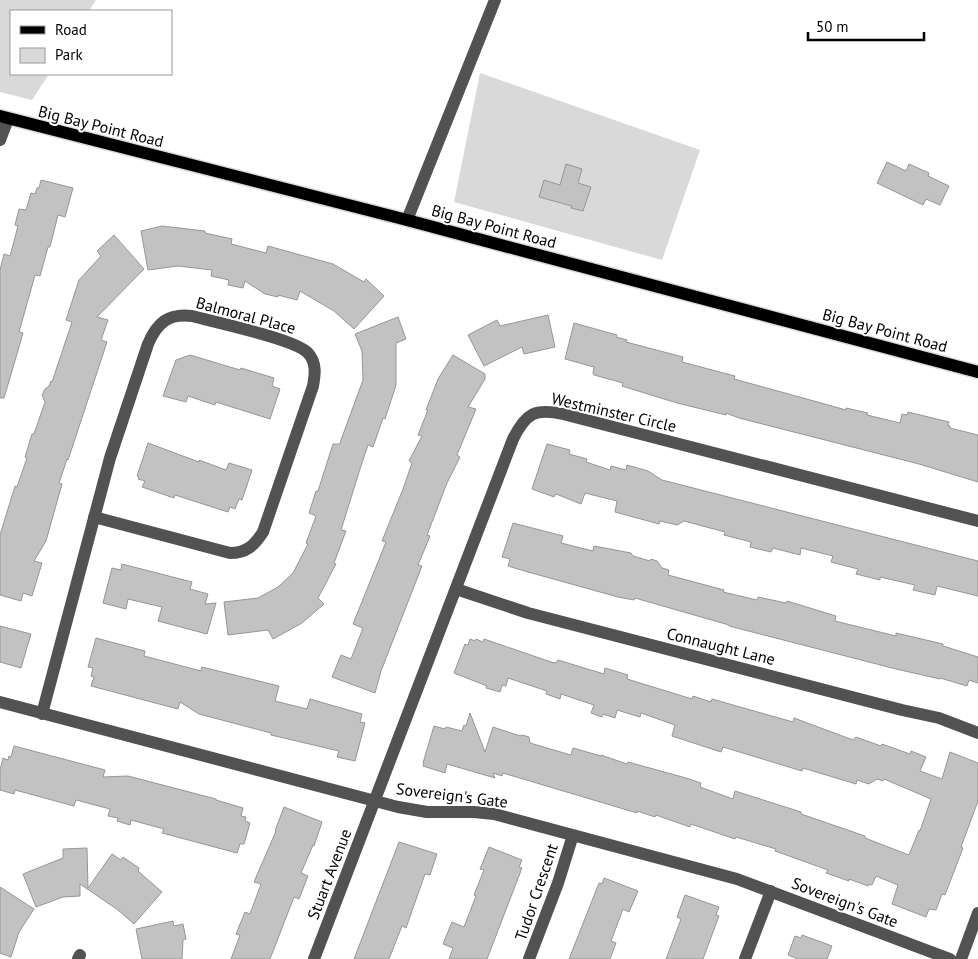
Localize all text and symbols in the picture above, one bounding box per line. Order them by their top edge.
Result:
legend [10,10,172,75]
scale bar [808,10,924,42]
text: 50 m [816,17,849,36]
text: Road [55,20,87,39]
text: Park [55,45,83,64]
street label: Big Bay Point Road [36,101,166,151]
street label: Big Bay Point Road [429,200,559,252]
street label: Balmoral Place [194,292,298,338]
street label: Big Bay Point Road [820,304,950,356]
street label: Westminster Circle [550,388,678,436]
street label: Connaught Lane [665,623,777,669]
street label: Sovereign's Gate [395,778,509,812]
street label: Stuart Avenue [303,826,355,922]
street label: Tudor Crescent [510,840,562,943]
street label: Sovereign's Gate [789,873,901,931]

